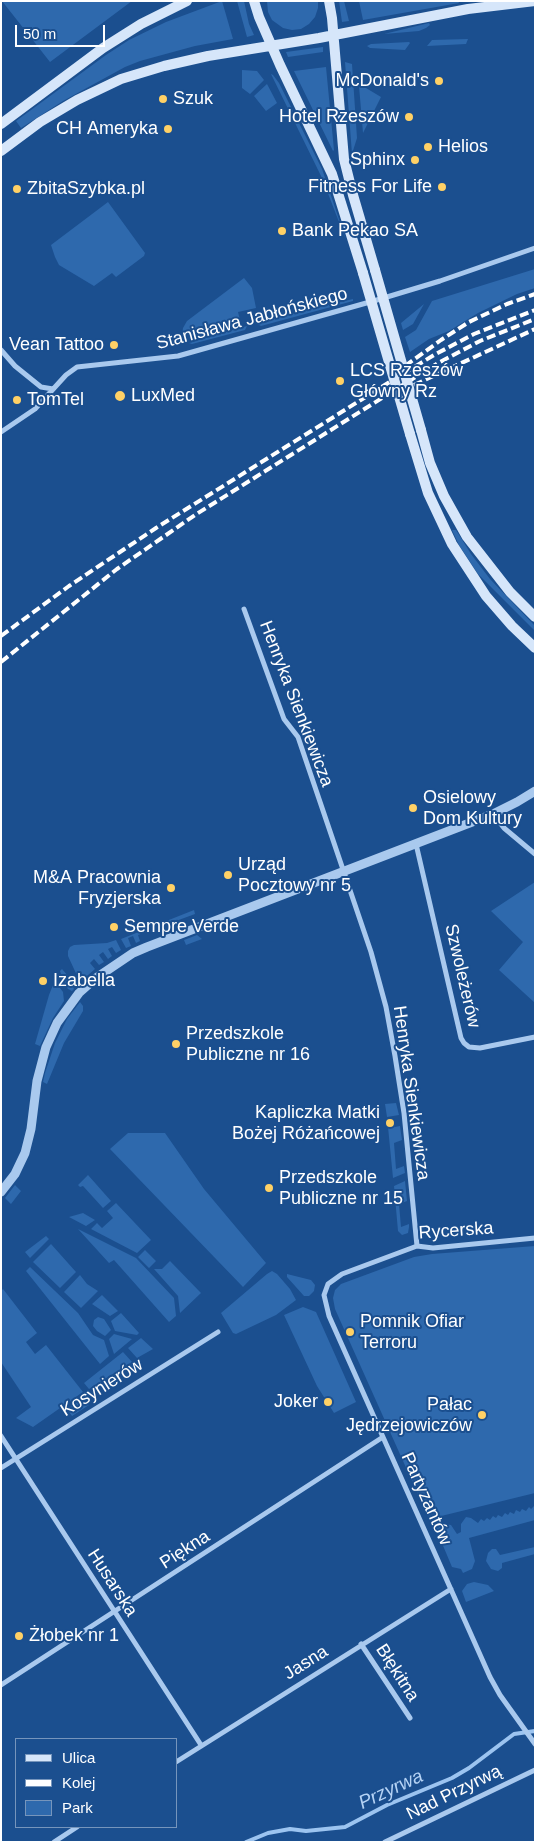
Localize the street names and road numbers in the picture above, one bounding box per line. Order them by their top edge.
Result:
street label: Stanisława Jabłońskiego [154,283,350,355]
street label: Henryka Sienkiewicza [254,618,338,790]
street label: Szwoleżerów [440,922,484,1030]
street label: Henryka Sienkiewicza [388,1004,434,1182]
street label: Rycerska [418,1218,494,1244]
street label: Kosynierów [57,1354,147,1422]
street label: Partyzantów [396,1449,456,1549]
street label: Piękna [156,1526,214,1574]
street label: Husarska [82,1545,142,1621]
street label: Błękitna [371,1640,423,1706]
street label: Jasna [280,1641,332,1685]
street label: Nad Przyrwą [403,1761,505,1825]

